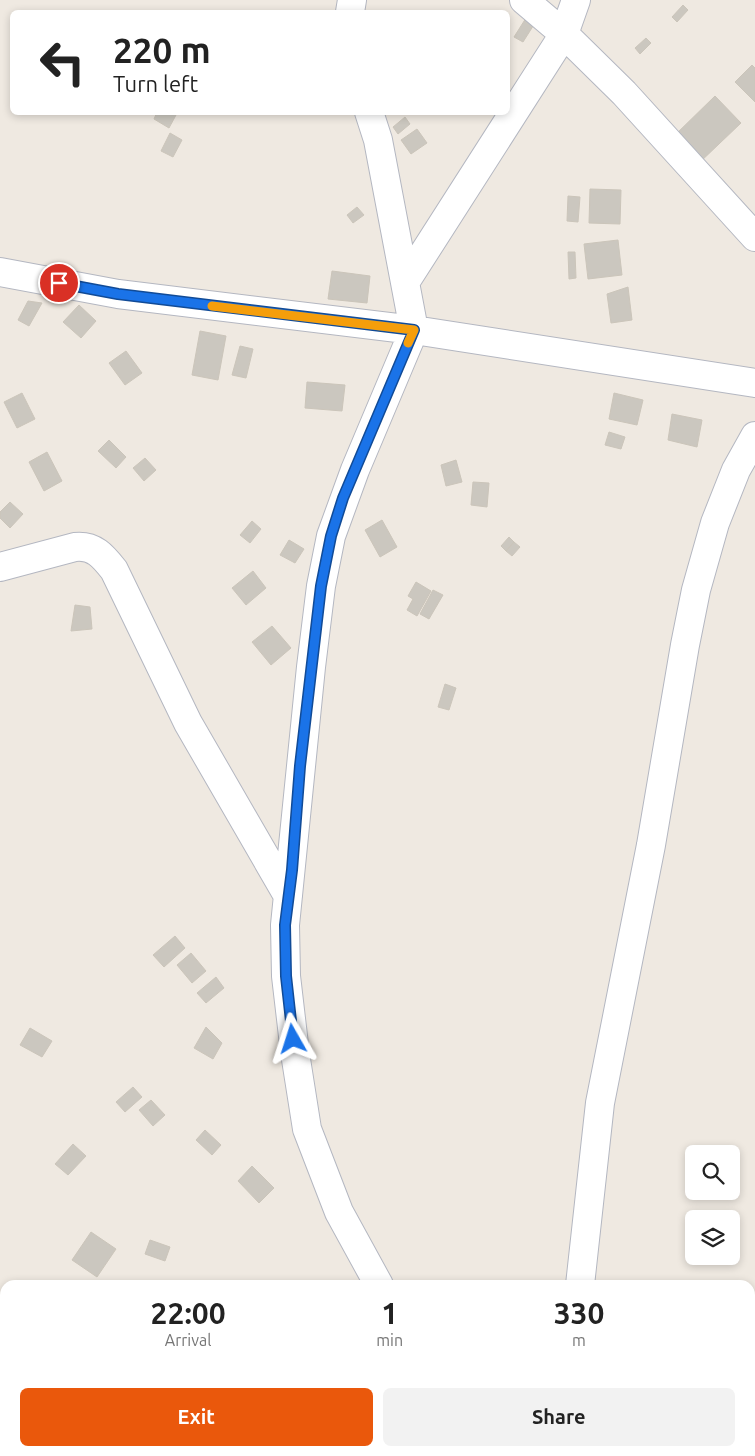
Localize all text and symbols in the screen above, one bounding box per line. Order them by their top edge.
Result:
icon: left [30,30,95,95]
text: 220 m [113,30,211,70]
text: Turn left [113,71,198,96]
pin [38,262,80,304]
icon: arrive [45,269,73,297]
position arrow [266,1012,318,1064]
map controls [685,1145,740,1265]
button: search [685,1145,740,1200]
button: layers [685,1210,740,1265]
text: 22:00 [151,1296,226,1330]
text: 1 [381,1296,398,1330]
text: 330 [554,1296,604,1330]
text: Arrival [165,1331,211,1349]
text: min [376,1331,403,1349]
text: m [572,1331,586,1349]
button: Exit [20,1388,373,1446]
button: Share [383,1388,735,1446]

